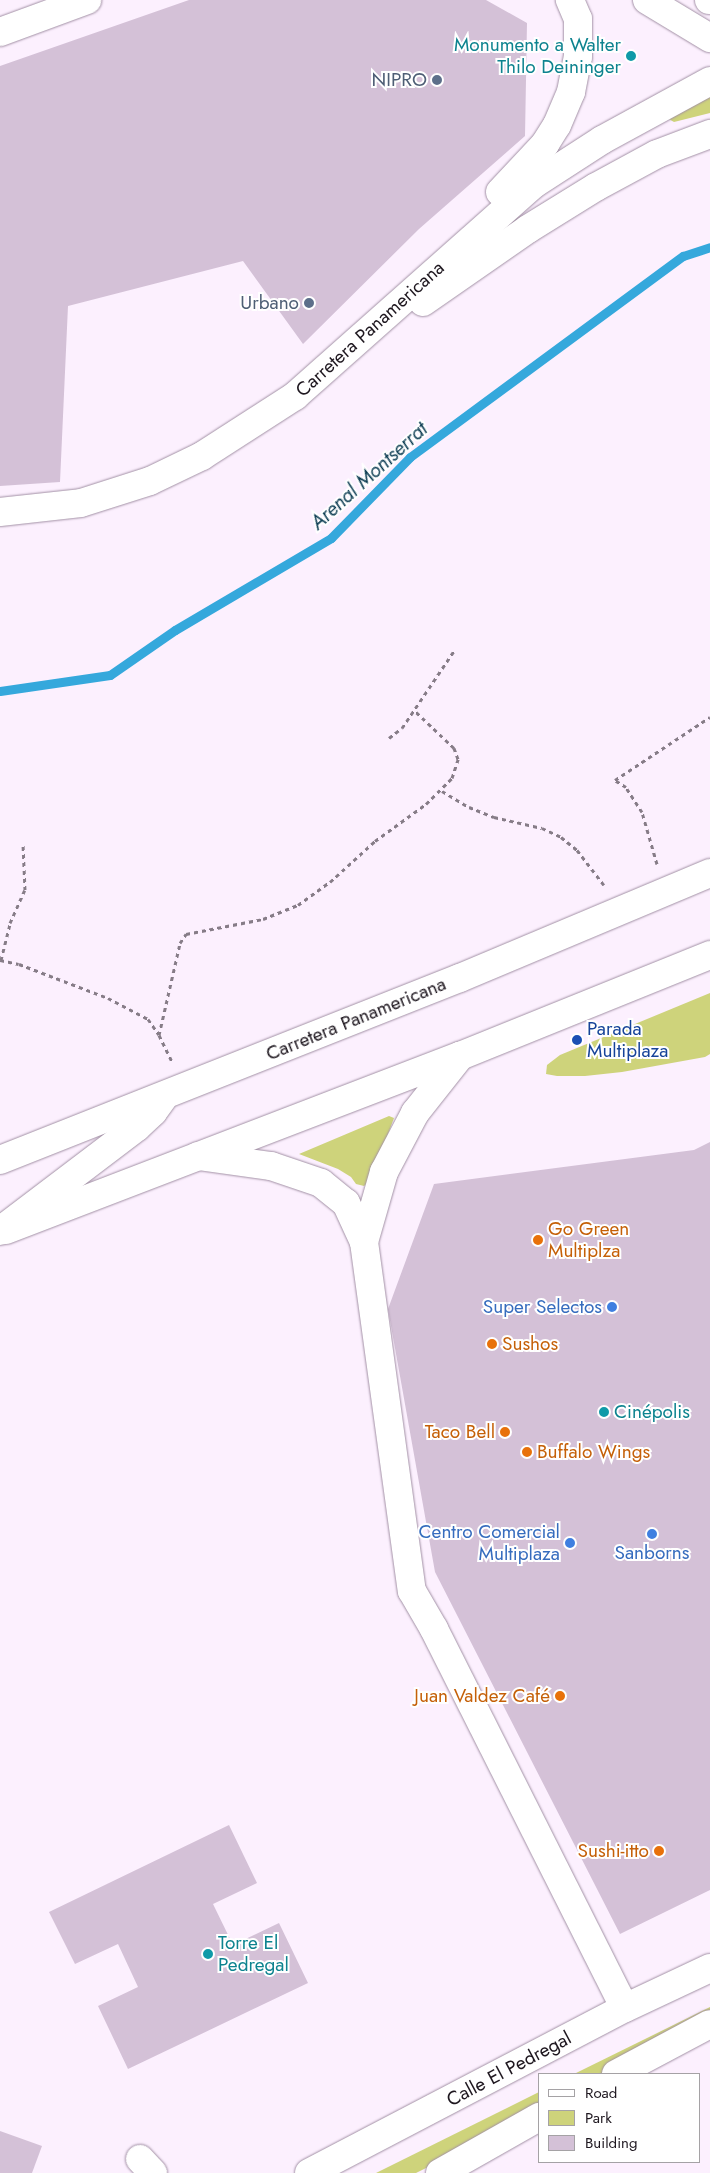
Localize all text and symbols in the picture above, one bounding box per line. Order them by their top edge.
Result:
place label: Monumento a Walter Thilo Deininger [454,34,621,78]
marker: Monumento a Walter Thilo Deininger [625,50,637,62]
place label: NIPRO [372,69,427,91]
marker: NIPRO [431,74,443,86]
street label: Carretera Panamericana [291,256,449,402]
place label: Urbano [240,292,299,314]
marker: Urbano [303,297,315,309]
water label: Arenal Montserrat [306,417,432,535]
street label: Carretera Panamericana [263,972,449,1066]
place label: Parada Multiplaza [587,1018,668,1062]
marker: Parada Multiplaza [571,1034,583,1046]
place label: Go Green Multiplza [548,1218,629,1262]
marker: Go Green Multiplza [532,1234,544,1246]
place label: Super Selectos [483,1296,602,1318]
marker: Super Selectos [606,1301,618,1313]
place label: Sushos [502,1333,558,1355]
marker: Sushos [486,1338,498,1350]
place label: Cinépolis [614,1401,690,1423]
marker: Cinépolis [598,1406,610,1418]
place label: Taco Bell [425,1421,495,1443]
marker: Taco Bell [499,1426,511,1438]
place label: Buffalo Wings [537,1441,650,1463]
marker: Buffalo Wings [521,1446,533,1458]
place label: Centro Comercial Multiplaza [419,1521,560,1565]
marker: Sanborns [646,1528,658,1540]
marker: Centro Comercial Multiplaza [564,1537,576,1549]
place label: Sanborns [615,1542,689,1564]
place label: Juan Valdez Café [414,1685,550,1707]
marker: Juan Valdez Café [554,1690,566,1702]
place label: Sushi-itto [578,1840,649,1862]
marker: Sushi-itto [653,1845,665,1857]
place label: Torre El Pedregal [218,1932,289,1976]
marker: Torre El Pedregal [202,1948,214,1960]
street label: Calle El Pedregal [443,2027,575,2111]
legend [538,2073,700,2163]
text: Road [585,2082,617,2104]
text: Park [585,2107,612,2129]
text: Building [585,2132,637,2154]

